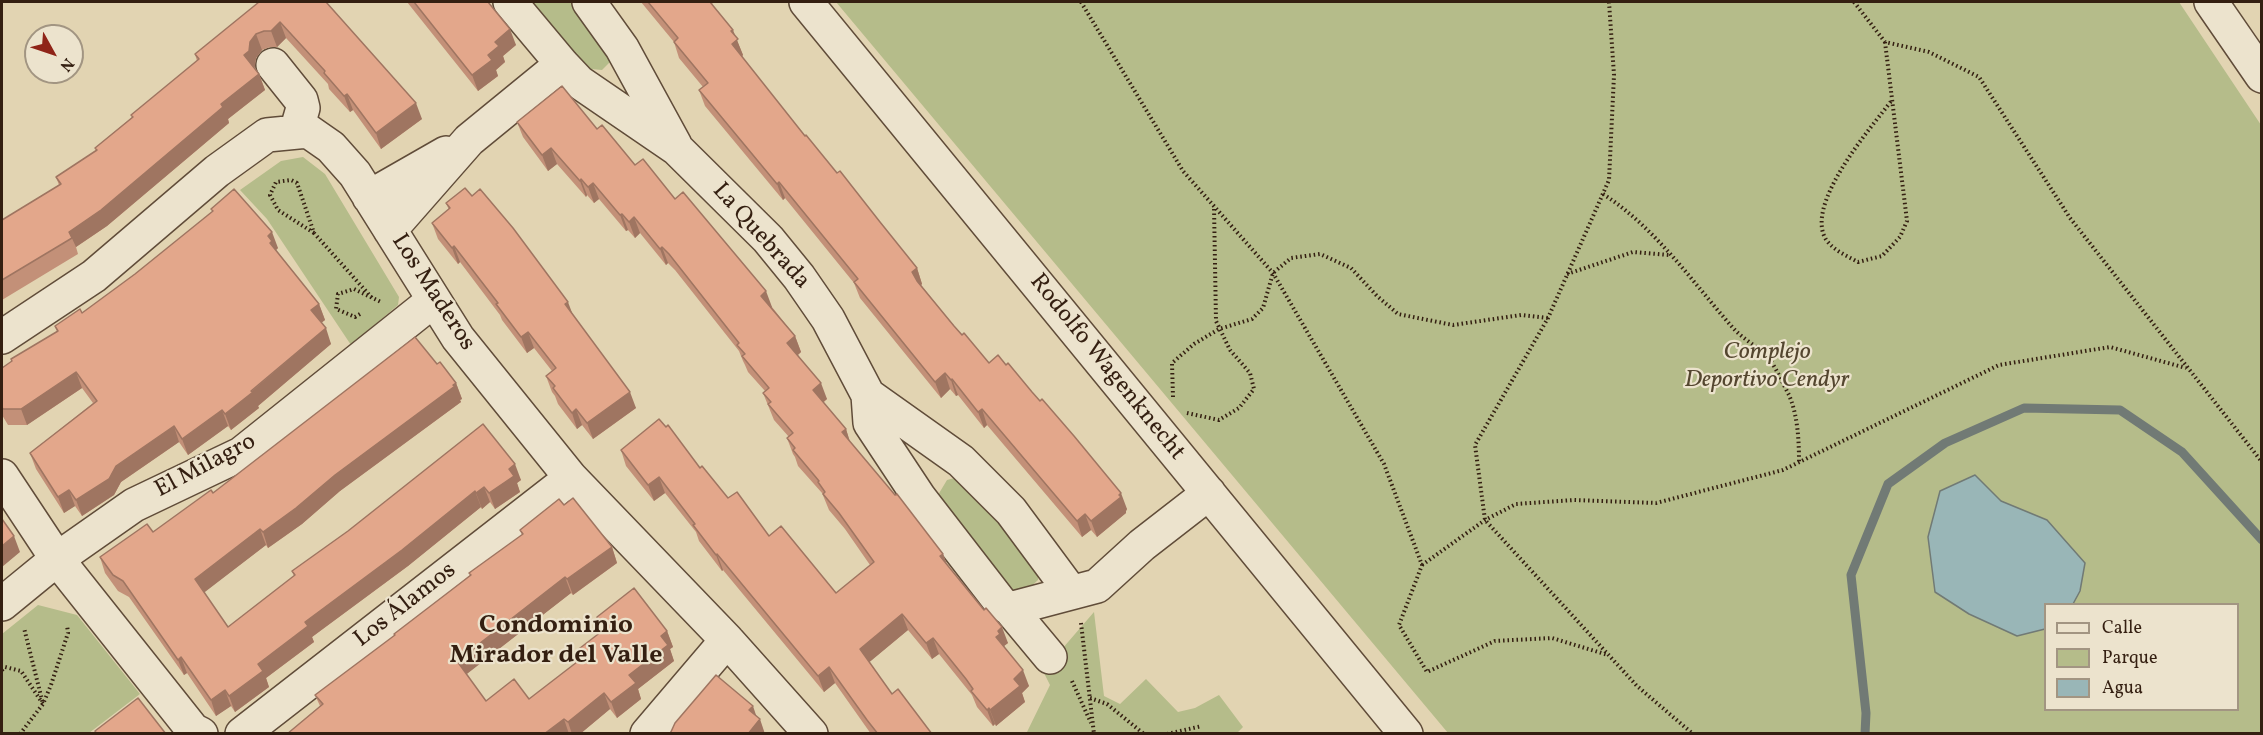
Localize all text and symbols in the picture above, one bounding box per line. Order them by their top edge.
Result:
north arrow [24,24,84,84]
text: N [54,53,78,76]
street label: La Quebrada [705,178,815,296]
street label: Los Maderos [384,229,480,357]
street label: Rodolfo Wagenknecht [1022,269,1190,467]
park label: Complejo Deportivo Cendyr [1684,340,1850,396]
street label: El Milagro [151,428,261,506]
street label: Los Álamos [349,557,463,655]
legend [2044,603,2239,711]
district label: Condominio Mirador del Valle [450,611,662,672]
text: Calle [2102,616,2142,641]
text: Parque [2102,646,2157,671]
text: Agua [2102,676,2143,701]

